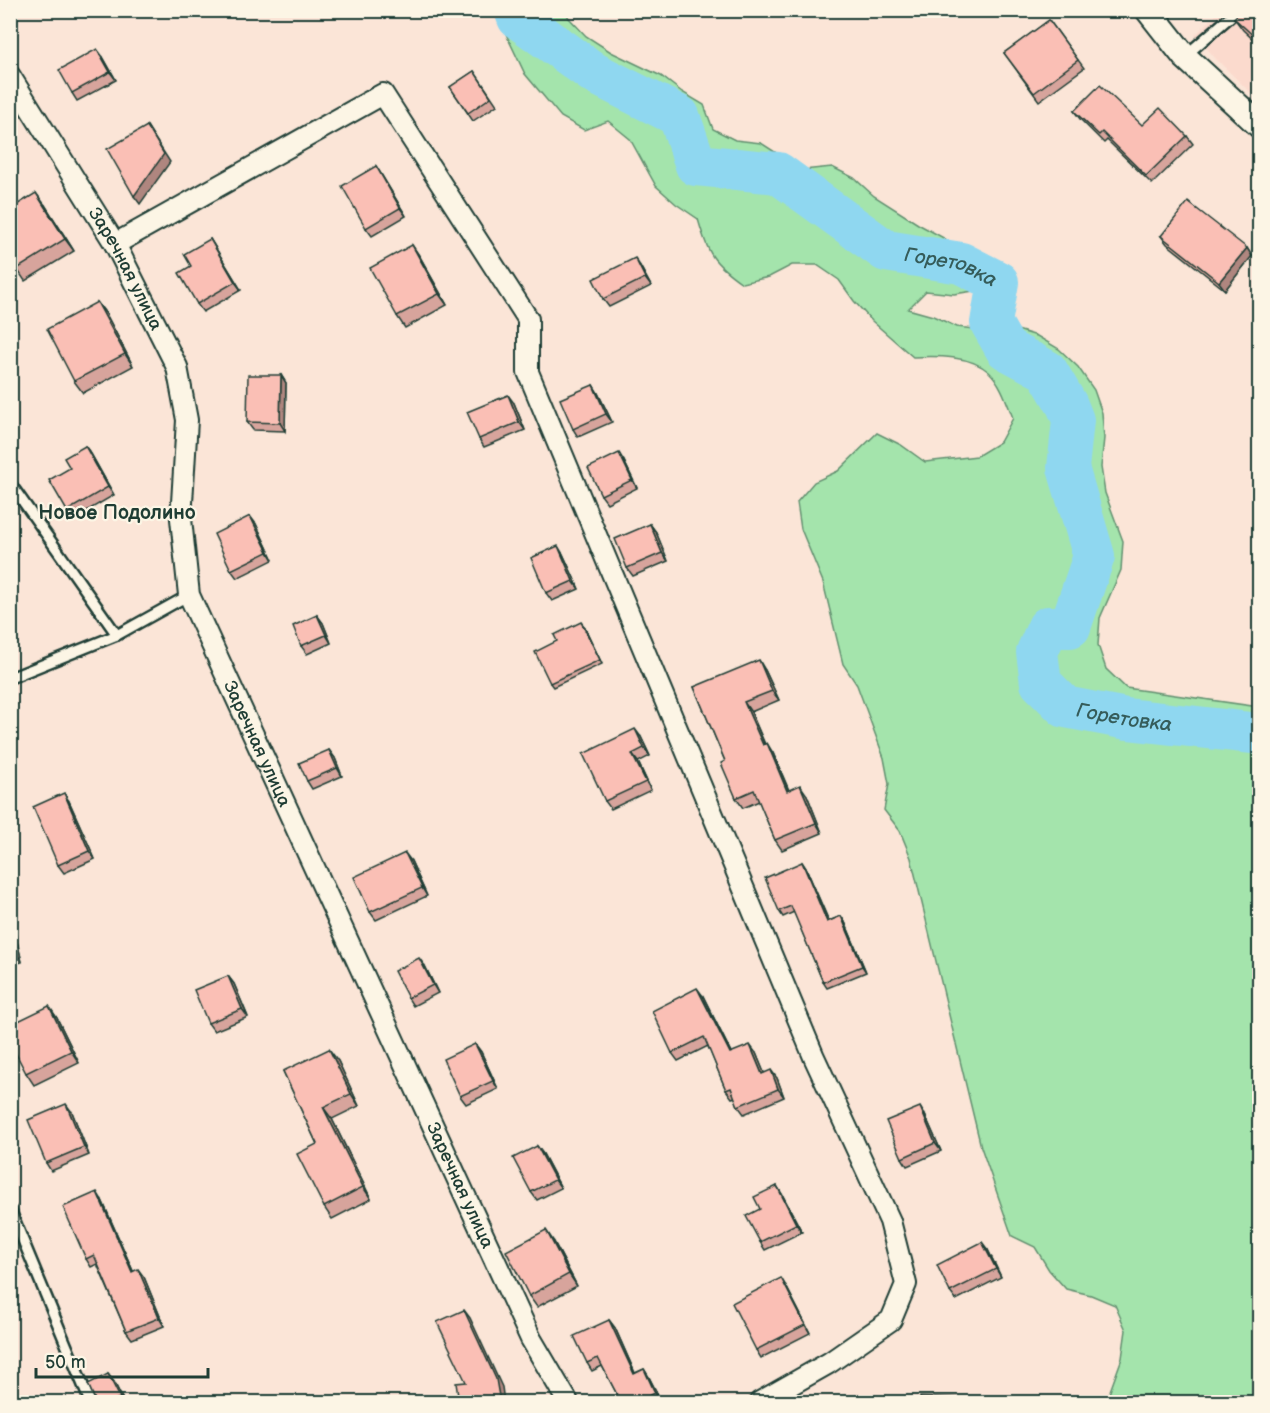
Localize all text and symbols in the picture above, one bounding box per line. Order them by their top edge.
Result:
street label: Заречная улица [84,204,167,334]
water label: Горетовка [902,243,1001,293]
district label: Новое Подолино [38,501,196,525]
street label: Заречная улица [219,678,295,810]
water label: Горетовка [1074,698,1173,737]
street label: Заречная улица [422,1119,498,1252]
scale bar [36,1341,208,1379]
text: 50 m [45,1352,86,1373]

